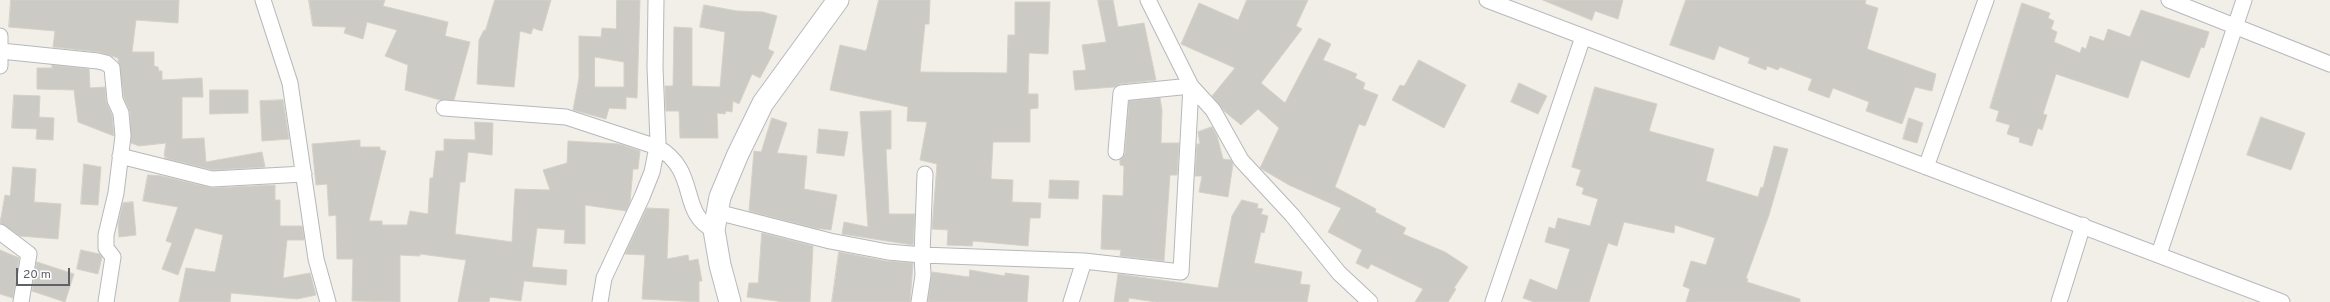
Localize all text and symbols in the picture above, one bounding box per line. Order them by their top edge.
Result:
scale bar [18,260,72,286]
text: 20 m [23,267,51,283]

